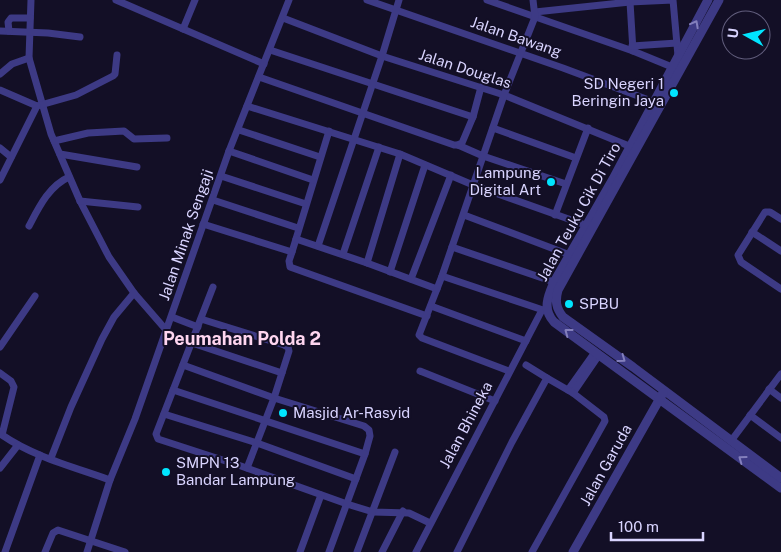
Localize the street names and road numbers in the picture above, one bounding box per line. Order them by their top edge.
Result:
street label: Jalan Bawang [468,13,564,60]
street label: Jalan Douglas [417,46,514,91]
street label: Jalan Teuku Cik Di Tiro [533,139,624,284]
street label: Jalan Minak Sengaji [155,167,216,303]
street label: Jalan Bhineka [436,379,495,471]
street label: Jalan Garuda [576,421,635,508]

